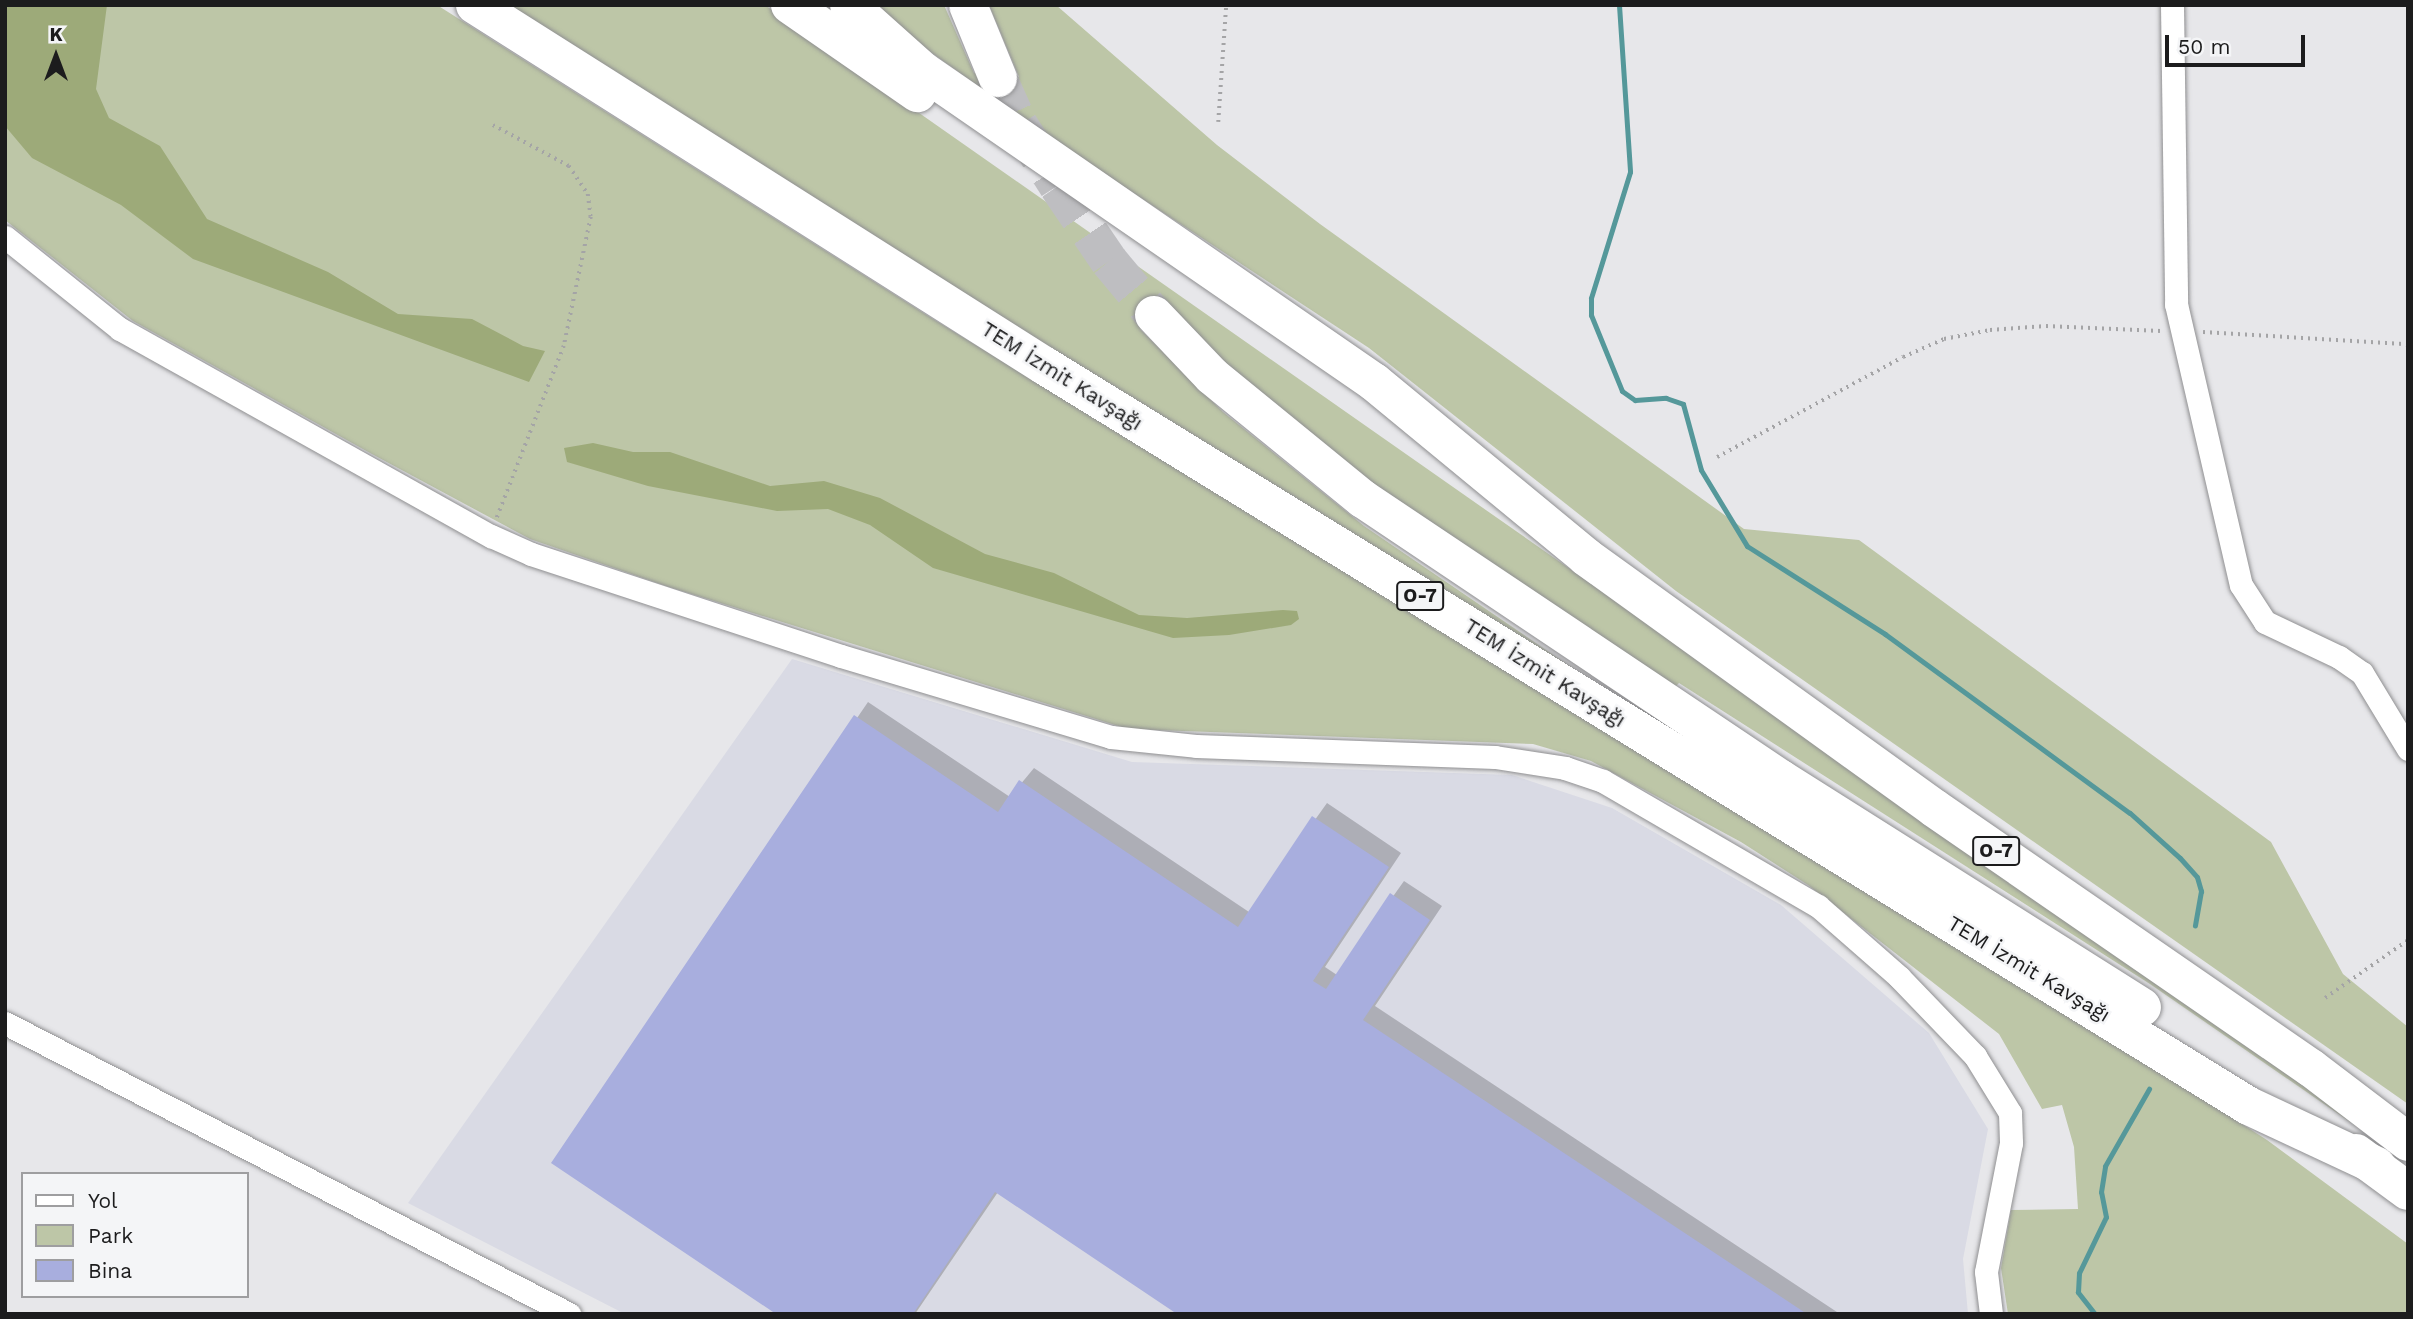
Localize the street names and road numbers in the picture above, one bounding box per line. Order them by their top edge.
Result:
street label: TEM İzmit Kavşağı [977,316,1147,436]
road number: O-7 [1396,580,1444,611]
street label: TEM İzmit Kavşağı [1460,613,1630,733]
road number: O-7 [1972,836,2021,866]
street label: TEM İzmit Kavşağı [1943,910,2115,1028]

